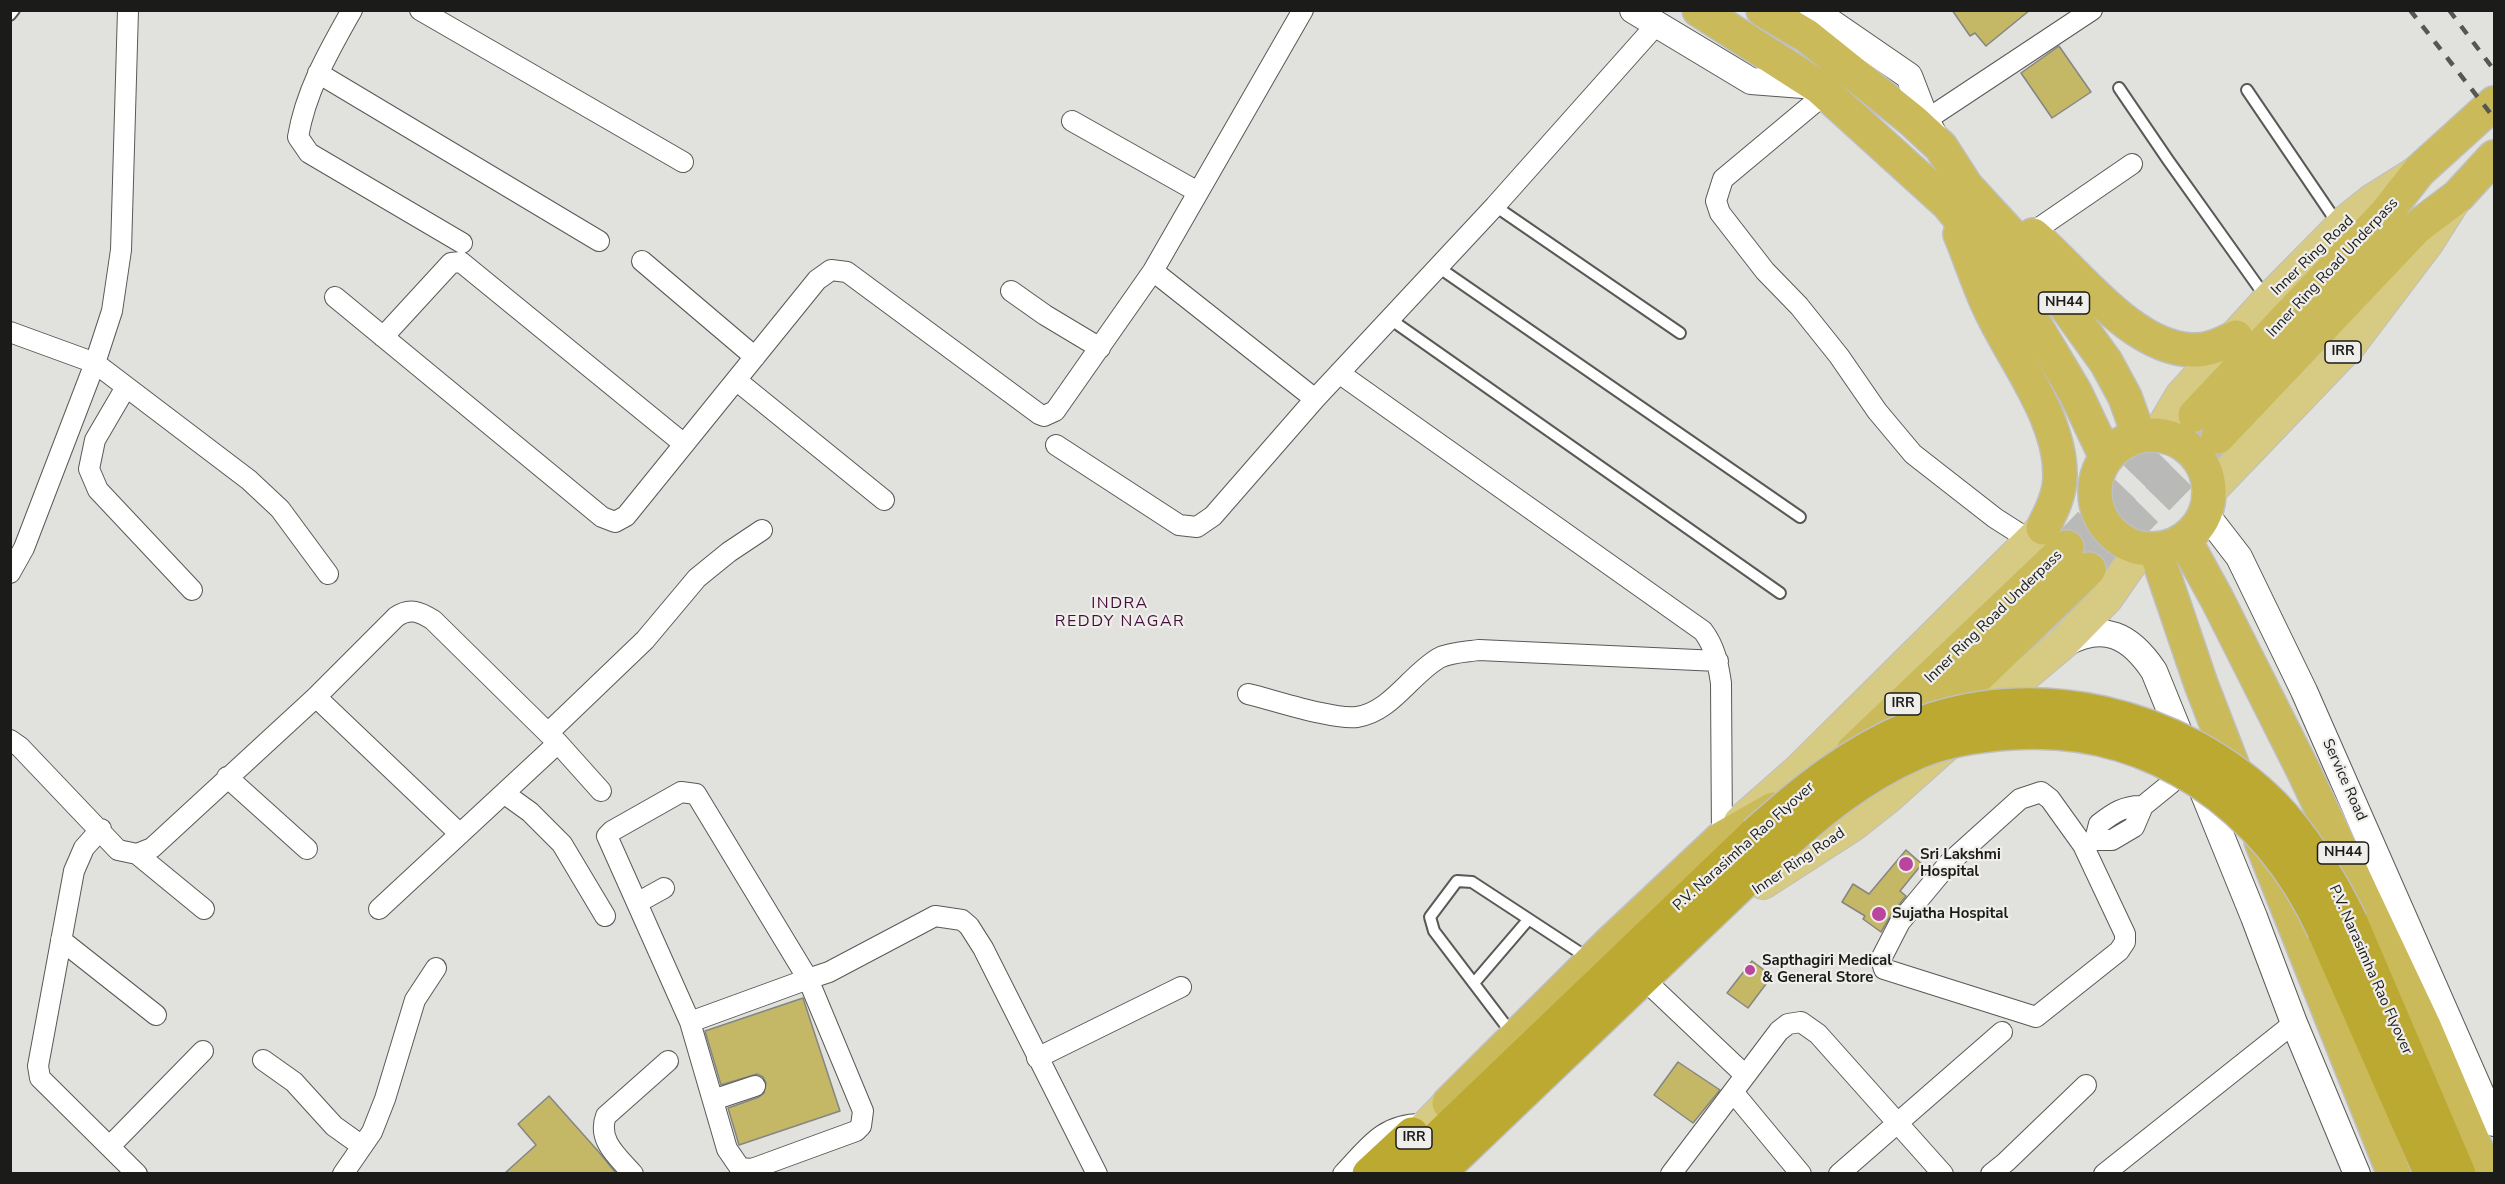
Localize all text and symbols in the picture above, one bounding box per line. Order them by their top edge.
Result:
street label: Inner Ring Road Underpass [2264,195,2402,341]
street label: Inner Ring Road [2268,212,2358,300]
road number: NH44 [2038,292,2090,314]
road number: IRR [2325,341,2361,363]
street label: Inner Ring Road Underpass [1922,547,2066,687]
district label: INDRA REDDY NAGAR [1055,594,1185,632]
road number: IRR [1885,693,1921,715]
street label: Service Road [2318,736,2370,824]
street label: P.V. Narasimha Rao Flyover [1670,779,1818,915]
street label: Inner Ring Road [1749,824,1849,900]
road number: NH44 [2318,842,2368,864]
place label: Sri Lakshmi Hospital [1920,846,2001,881]
marker: Sri Lakshmi Hospital [1897,855,1915,873]
street label: P.V. Narasimha Rao Flyover [2324,882,2416,1058]
marker: Sujatha Hospital [1870,905,1888,923]
place label: Sujatha Hospital [1892,905,2008,923]
place label: Sapthagiri Medical & General Store [1762,952,1892,987]
marker: Sapthagiri Medical & General Store [1743,963,1757,977]
road number: IRR [1396,1127,1432,1149]

